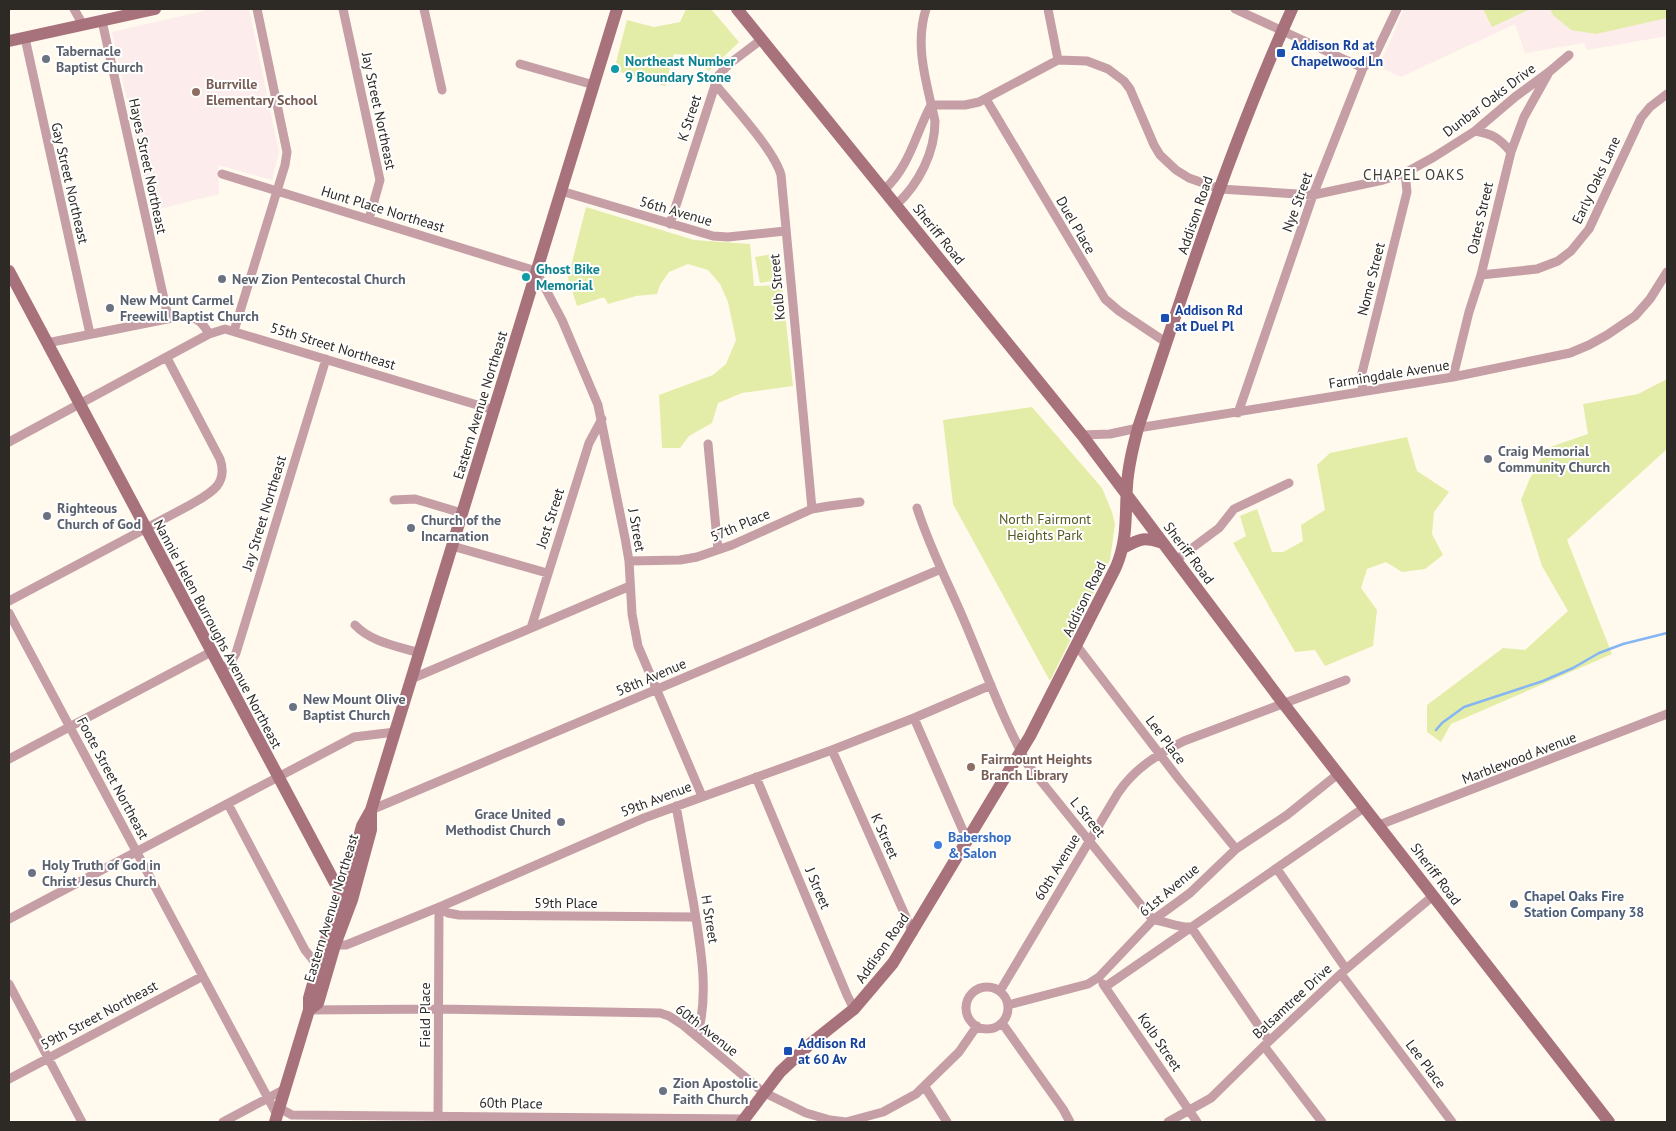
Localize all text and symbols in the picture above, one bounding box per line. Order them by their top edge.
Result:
place label: Addison Rd at Chapelwood Ln [1291,36,1383,70]
place label: Tabernacle Baptist Church [56,42,143,76]
marker: Addison Rd at Chapelwood Ln [1275,47,1287,59]
street label: Jay Street Northeast [358,50,400,172]
place label: Northeast Number 9 Boundary Stone [625,52,736,86]
marker: Tabernacle Baptist Church [40,53,52,65]
street label: Dunbar Oaks Drive [1439,59,1539,141]
marker: Northeast Number 9 Boundary Stone [609,63,621,75]
place label: Burrville Elementary School [206,75,318,109]
marker: Burrville Elementary School [190,86,202,98]
street label: K Street [673,92,705,143]
street label: Hayes Street Northeast [125,97,171,236]
street label: Gay Street Northeast [47,121,93,246]
street label: Early Oaks Lane [1568,133,1624,227]
district label: CHAPEL OAKS [1363,165,1465,184]
street label: Nye Street [1278,169,1316,234]
street label: Addison Road [1173,174,1217,256]
street label: Oates Street [1463,180,1497,256]
street label: Hunt Place Northeast [319,182,447,236]
street label: 56th Avenue [638,192,714,230]
street label: Duel Place [1052,193,1100,257]
street label: Sheriff Road [909,200,969,268]
street label: Nome Street [1353,240,1389,318]
street label: Kolb Street [765,253,789,321]
place label: Ghost Bike Memorial [536,260,600,294]
place label: New Zion Pentecostal Church [232,270,406,288]
marker: Ghost Bike Memorial [520,271,532,283]
marker: New Zion Pentecostal Church [216,273,228,285]
place label: New Mount Carmel Freewill Baptist Church [120,291,259,325]
place label: Addison Rd at Duel Pl [1175,301,1243,335]
marker: New Mount Carmel Freewill Baptist Church [104,302,116,314]
marker: Addison Rd at Duel Pl [1159,312,1171,324]
street label: 55th Street Northeast [268,318,398,374]
street label: Eastern Avenue Northeast [449,328,511,481]
street label: Farmingdale Avenue [1327,356,1451,392]
place label: Craig Memorial Community Church [1498,442,1610,476]
street label: Jay Street Northeast [238,453,290,574]
marker: Craig Memorial Community Church [1482,453,1494,465]
street label: Jost Street [532,486,568,551]
place label: Righteous Church of God [57,499,141,533]
street label: 57th Place [707,504,773,546]
street label: J Street [624,506,650,553]
marker: Righteous Church of God [41,510,53,522]
park label: North Fairmont Heights Park [999,510,1091,544]
place label: Church of the Incarnation [421,511,501,545]
street label: Nannie Helen Burroughs Avenue Northeast [150,516,286,752]
street label: Sheriff Road [1160,518,1218,588]
marker: Church of the Incarnation [405,522,417,534]
street label: Addison Road [1058,558,1110,640]
street label: 58th Avenue [613,654,689,700]
place label: New Mount Olive Baptist Church [303,690,406,724]
marker: New Mount Olive Baptist Church [287,701,299,713]
street label: Lee Place [1142,712,1190,768]
street label: Foote Street Northeast [73,714,153,843]
street label: Marblewood Avenue [1459,728,1579,788]
place label: Fairmount Heights Branch Library [981,750,1092,784]
marker: Fairmount Heights Branch Library [965,761,977,773]
street label: 59th Avenue [618,777,694,821]
street label: L Street [1066,793,1110,841]
place label: Grace United Methodist Church [446,805,551,839]
street label: K Street [867,811,903,862]
marker: Grace United Methodist Church [555,816,567,828]
place label: Babershop & Salon [948,828,1012,862]
street label: 60th Avenue [1030,830,1084,904]
street label: Eastern Avenue Northeast [300,831,362,984]
marker: Babershop & Salon [932,839,944,851]
street label: Sheriff Road [1407,839,1465,909]
place label: Holy Truth of God in Christ Jesus Church [42,856,161,890]
street label: 61st Avenue [1135,860,1203,920]
street label: J Street [801,864,835,912]
marker: Holy Truth of God in Christ Jesus Church [26,867,38,879]
place label: Chapel Oaks Fire Station Company 38 [1524,887,1644,921]
street label: H Street [697,893,723,945]
street label: 59th Place [534,894,598,912]
marker: Chapel Oaks Fire Station Company 38 [1508,898,1520,910]
street label: Addison Road [851,909,913,987]
street label: Balsamtree Drive [1249,960,1335,1042]
street label: 59th Street Northeast [37,976,161,1053]
street label: Field Place [416,982,434,1048]
street label: 60th Avenue [672,1000,742,1060]
street label: Kolb Street [1134,1009,1186,1075]
place label: Addison Rd at 60 Av [798,1034,866,1068]
street label: Lee Place [1402,1036,1450,1092]
marker: Addison Rd at 60 Av [782,1045,794,1057]
place label: Zion Apostolic Faith Church [673,1074,758,1108]
marker: Zion Apostolic Faith Church [657,1085,669,1097]
street label: 60th Place [479,1093,543,1113]

